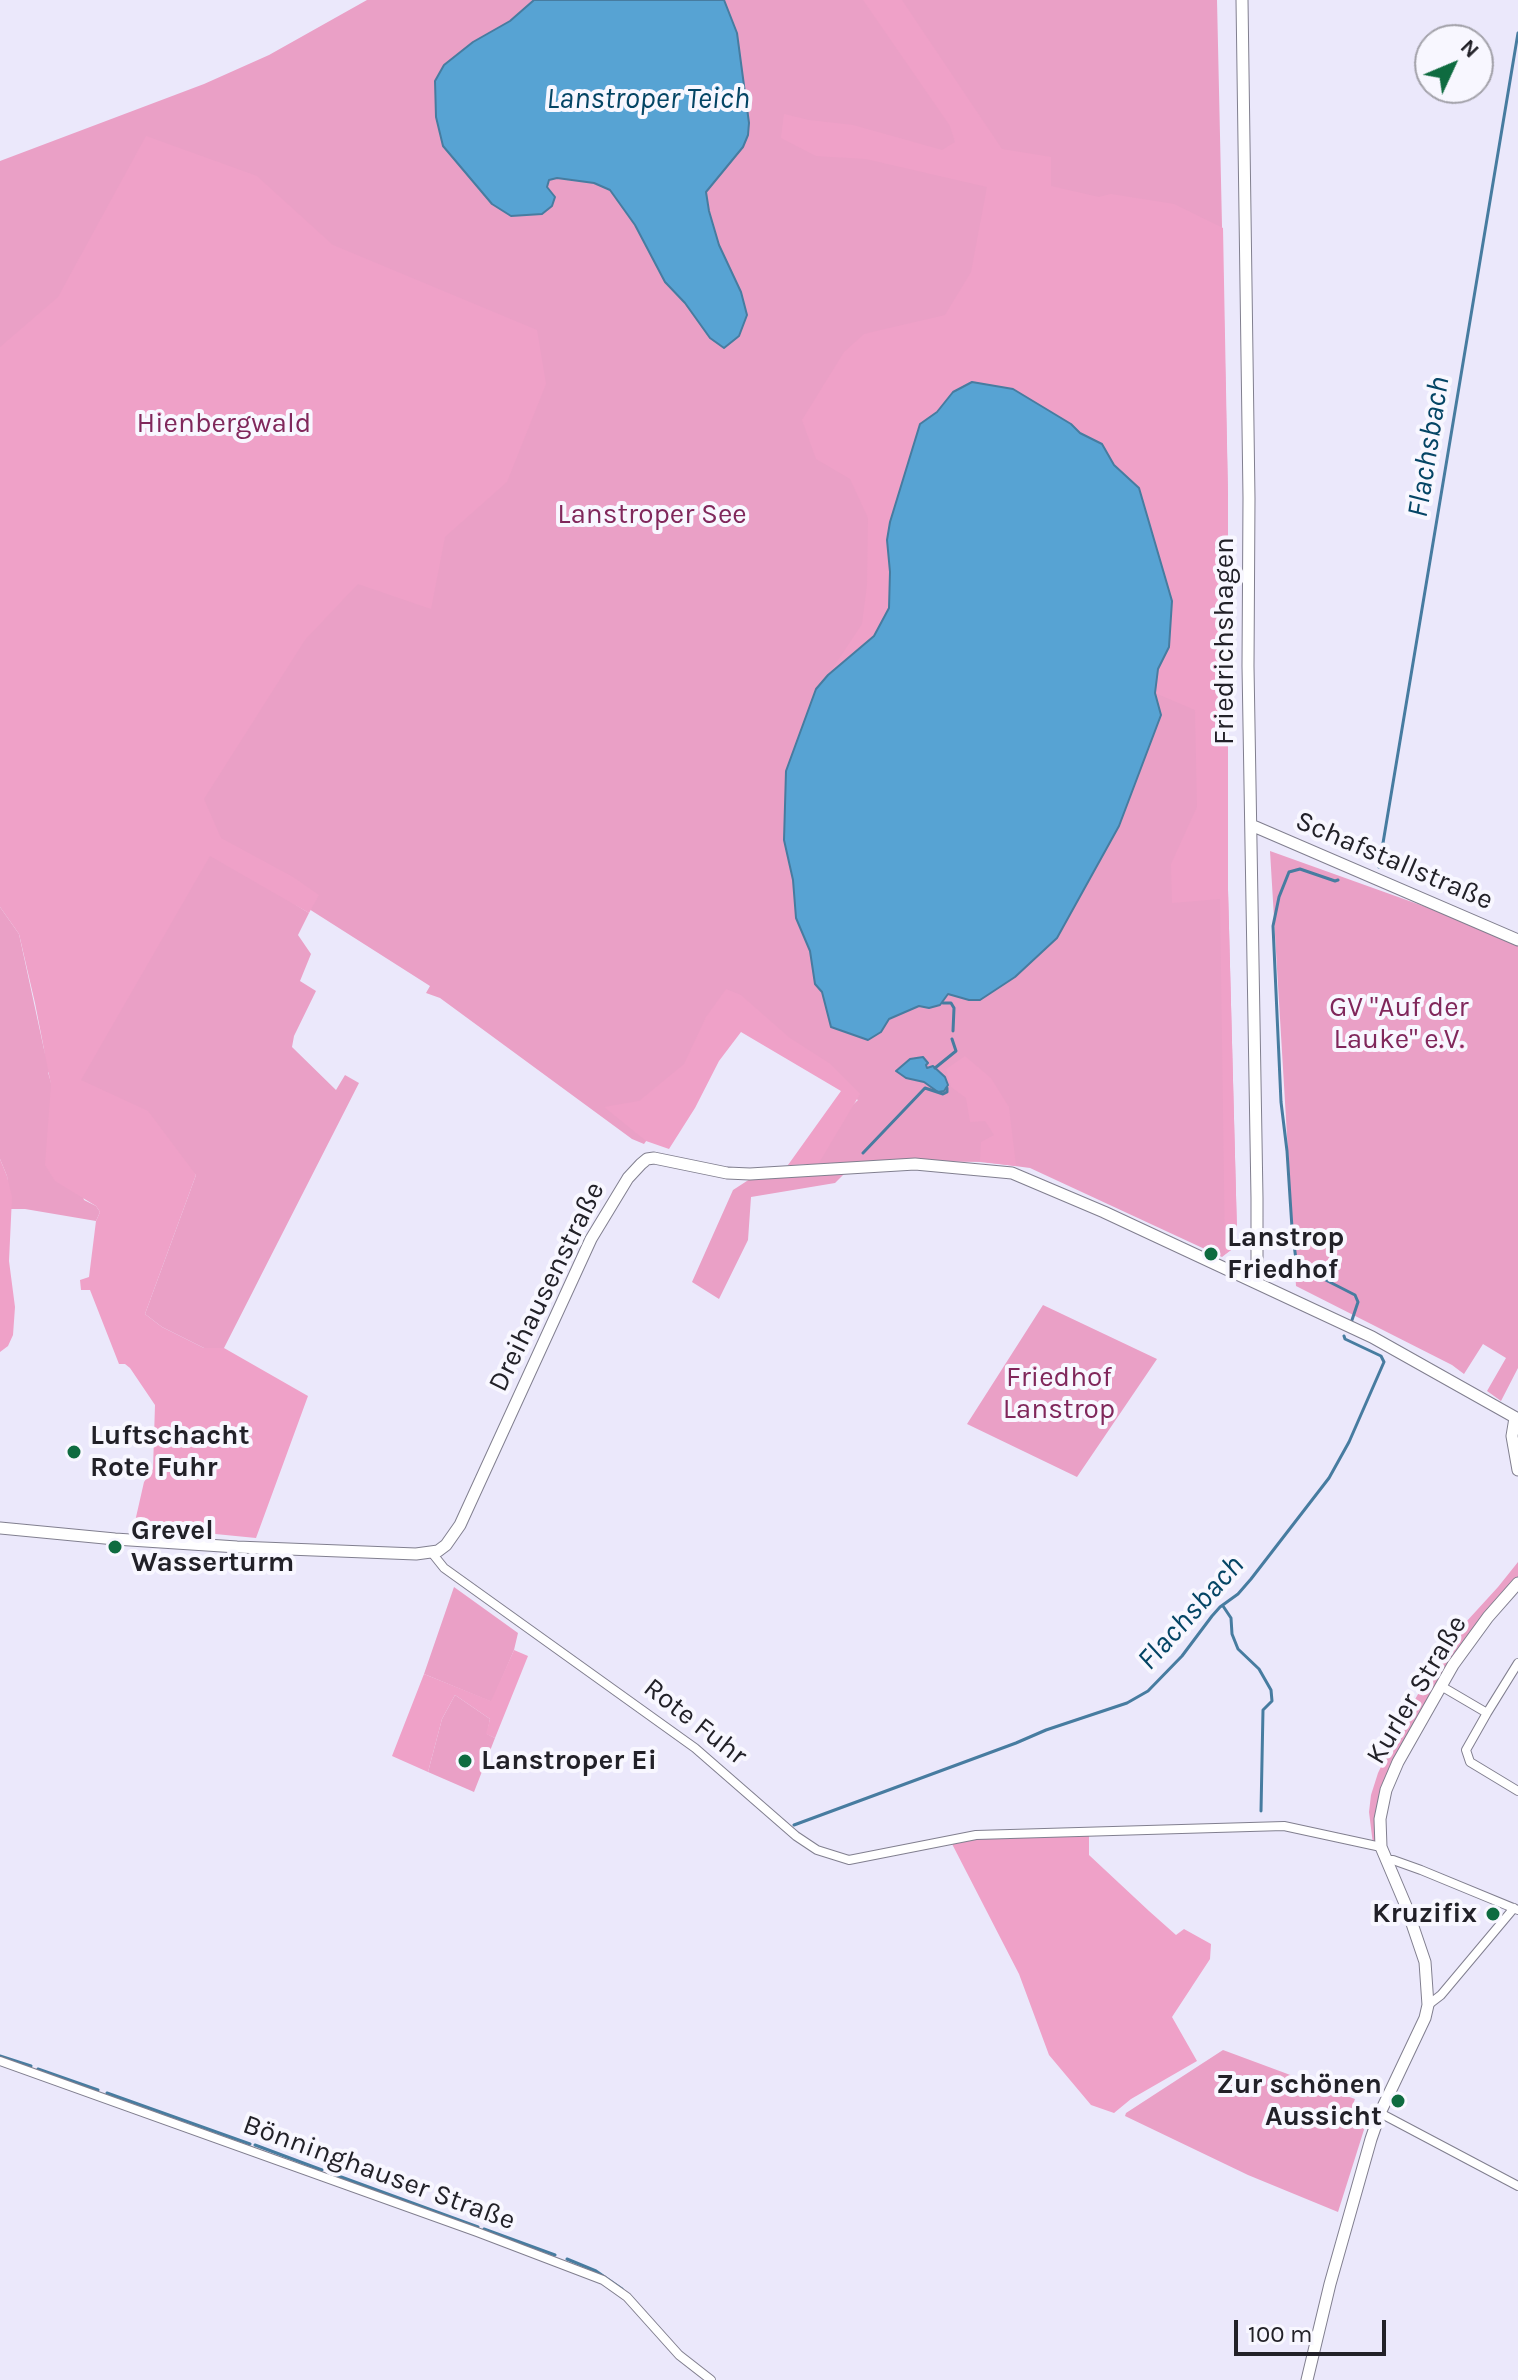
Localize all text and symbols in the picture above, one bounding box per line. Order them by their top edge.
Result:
north arrow [1414,24,1494,104]
text: N [1455,34,1485,63]
water label: Lanstroper Teich [546,81,750,117]
water label: Flachsbach [1400,374,1458,520]
park label: Hienbergwald [137,407,311,441]
park label: Lanstroper See [557,498,747,532]
street label: Friedrichshagen [1208,537,1242,745]
street label: Schafstallstraße [1290,804,1498,918]
park label: GV "Auf der Lauke" e.V. [1329,991,1469,1057]
street label: Dreihausenstraße [482,1177,612,1397]
place label: Lanstrop Friedhof [1227,1221,1344,1287]
marker: Lanstrop Friedhof [1202,1245,1220,1263]
park label: Friedhof Lanstrop [1003,1361,1115,1427]
place label: Luftschacht Rote Fuhr [90,1419,249,1485]
marker: Luftschacht Rote Fuhr [65,1443,83,1461]
place label: Grevel Wasserturm [131,1514,294,1580]
marker: Grevel Wasserturm [106,1538,124,1556]
water label: Flachsbach [1130,1548,1252,1678]
street label: Kurler Straße [1359,1610,1475,1770]
street label: Rote Fuhr [637,1671,753,1773]
place label: Lanstroper Ei [481,1744,657,1778]
marker: Lanstroper Ei [456,1752,474,1770]
place label: Kruzifix [1372,1897,1477,1931]
marker: Kruzifix [1484,1905,1502,1923]
place label: Zur schönen Aussicht [1216,2068,1382,2134]
marker: Zur schönen Aussicht [1389,2092,1407,2110]
street label: Bönninghauser Straße [238,2108,520,2238]
scale bar [1238,2304,1390,2354]
text: 100 m [1248,2320,1313,2348]

